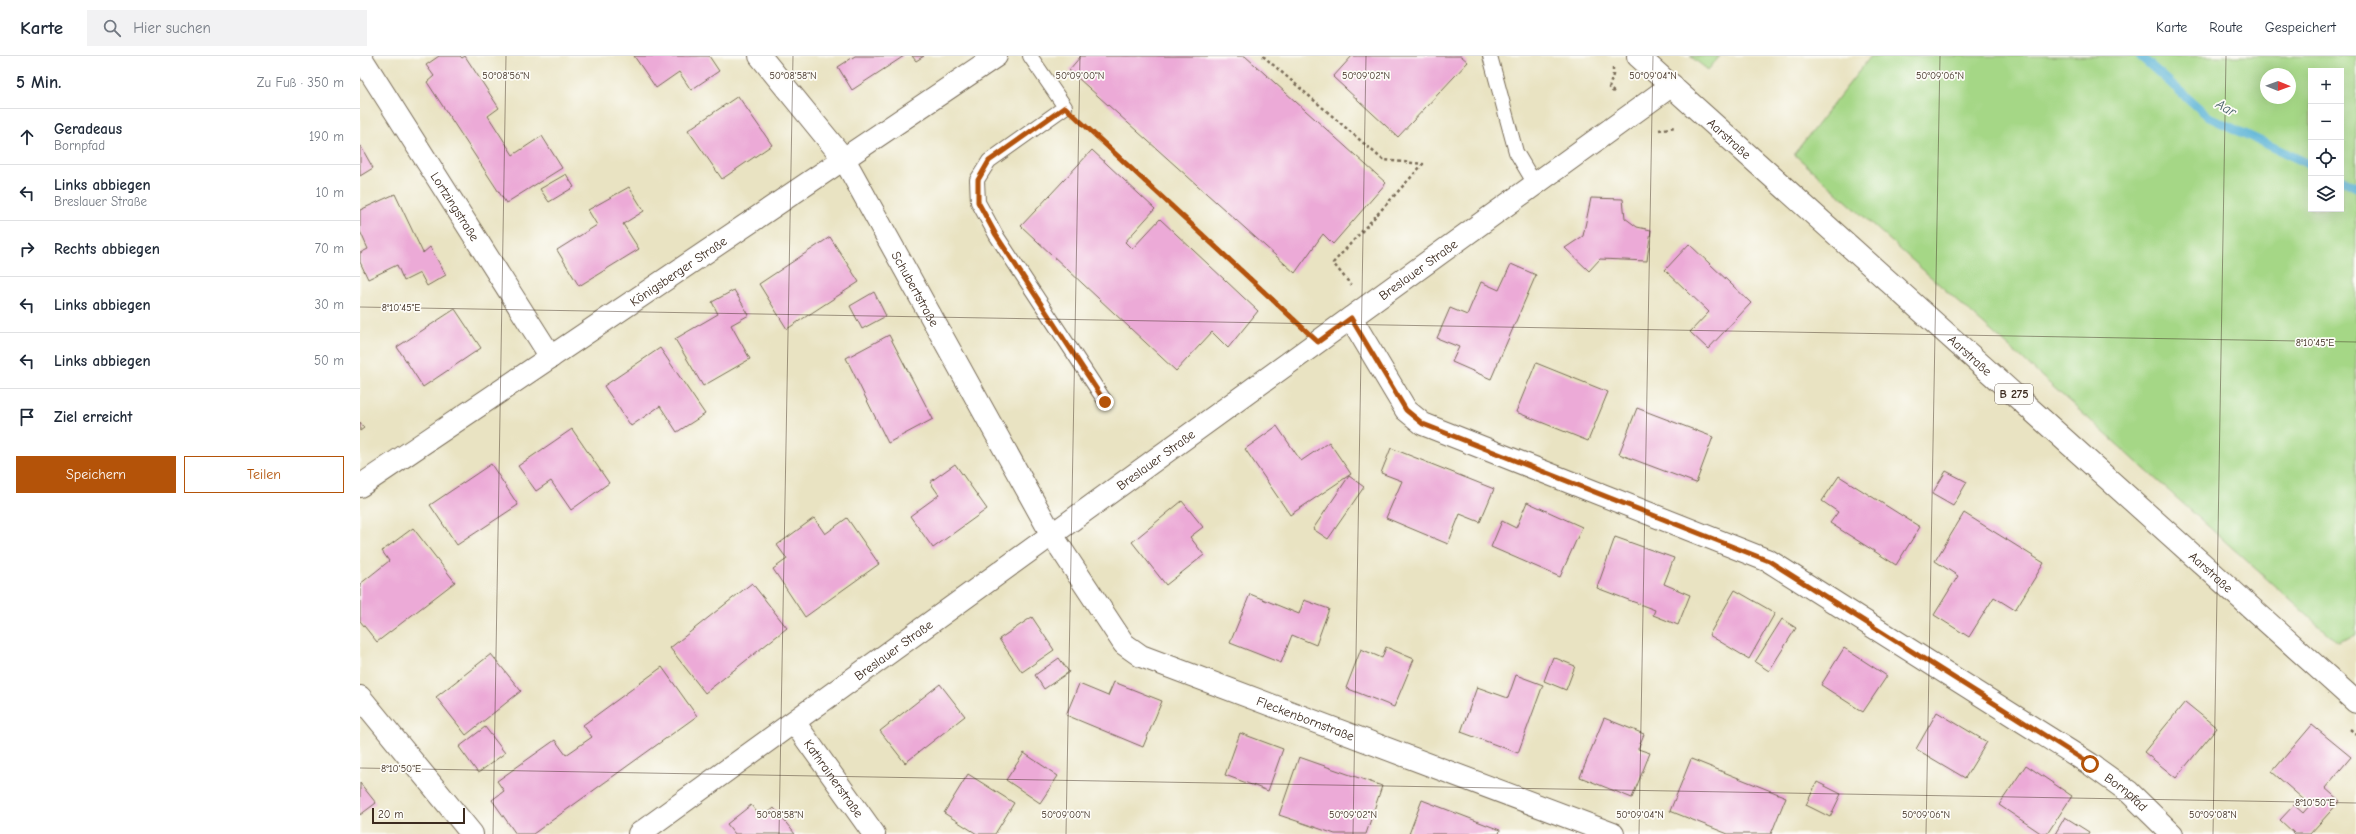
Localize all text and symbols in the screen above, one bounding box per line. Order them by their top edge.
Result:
search box [87,10,367,46]
text: Karte [20,17,63,39]
icon: search [101,17,123,39]
text: Hier suchen [133,19,211,37]
text: Karte [2156,19,2187,36]
text: Route [2209,19,2243,36]
text: Gespeichert [2265,19,2336,36]
north arrow [2260,68,2296,104]
map controls [2308,68,2344,212]
button: + [2308,68,2344,104]
text: 50°08'56"N [482,70,530,82]
text: 50°08'58"N [769,70,817,82]
text: 50°09'00"N [1056,70,1104,82]
text: 50°09'02"N [1342,70,1390,82]
text: 50°09'04"N [1629,70,1677,82]
text: 50°09'06"N [1916,70,1964,82]
text: 5 Min. [16,73,61,92]
text: Zu Fuß · 350 m [257,75,344,90]
water label: Aar [2212,95,2241,121]
button: − [2308,104,2344,140]
street label: Aarstraße [1705,115,1755,162]
text: Geradeaus [54,120,122,138]
icon: ahead [16,126,38,148]
text: 190 m [309,129,344,144]
text: Bornpfad [54,138,105,153]
button: locate [2308,140,2344,176]
street label: Lortzingstraße [428,169,483,244]
text: Links abbiegen [54,176,151,194]
button: layers [2308,176,2344,212]
icon: left [16,182,38,204]
text: 10 m [316,185,344,200]
text: Breslauer Straße [54,194,147,209]
street label: Königsberger Straße [627,233,730,309]
street label: Breslauer Straße [1376,236,1460,303]
icon: right [16,238,38,260]
text: Rechts abbiegen [54,240,160,258]
text: 70 m [315,241,344,256]
street label: Schubertstraße [889,248,943,329]
icon: left [16,294,38,316]
text: Links abbiegen [54,296,151,314]
text: 30 m [314,297,344,312]
text: 8°10'45"E [382,302,420,314]
street label: Aarstraße [1945,331,1996,379]
text: 8°10'45"E [2296,337,2334,349]
icon: left [16,350,38,372]
text: Links abbiegen [54,352,151,370]
text: 50 m [314,353,344,368]
road number: B 275 [1995,384,2033,404]
route end [1096,393,1114,411]
icon: arrive [16,406,38,428]
text: Ziel erreicht [54,408,132,426]
street label: Breslauer Straße [1113,426,1198,493]
button: Speichern [16,456,176,493]
button: Teilen [184,456,344,493]
street label: Aarstraße [2186,548,2236,596]
street label: Breslauer Straße [851,616,936,683]
street label: Fleckenbornstraße [1255,693,1357,743]
street label: Kathrainerstraße [801,736,867,820]
route start [2081,755,2099,773]
text: 8°10'50"E [381,763,421,775]
street label: Bornpfad [2102,770,2151,814]
text: 8°10'50"E [2295,797,2335,809]
scale bar [372,806,465,825]
text: 20 m [378,808,403,821]
text: 50°08'58"N [756,809,804,821]
text: 50°09'00"N [1042,809,1090,821]
text: 50°09'02"N [1329,809,1377,821]
text: 50°09'04"N [1616,809,1664,821]
text: 50°09'06"N [1902,809,1950,821]
text: 50°09'08"N [2189,809,2237,821]

